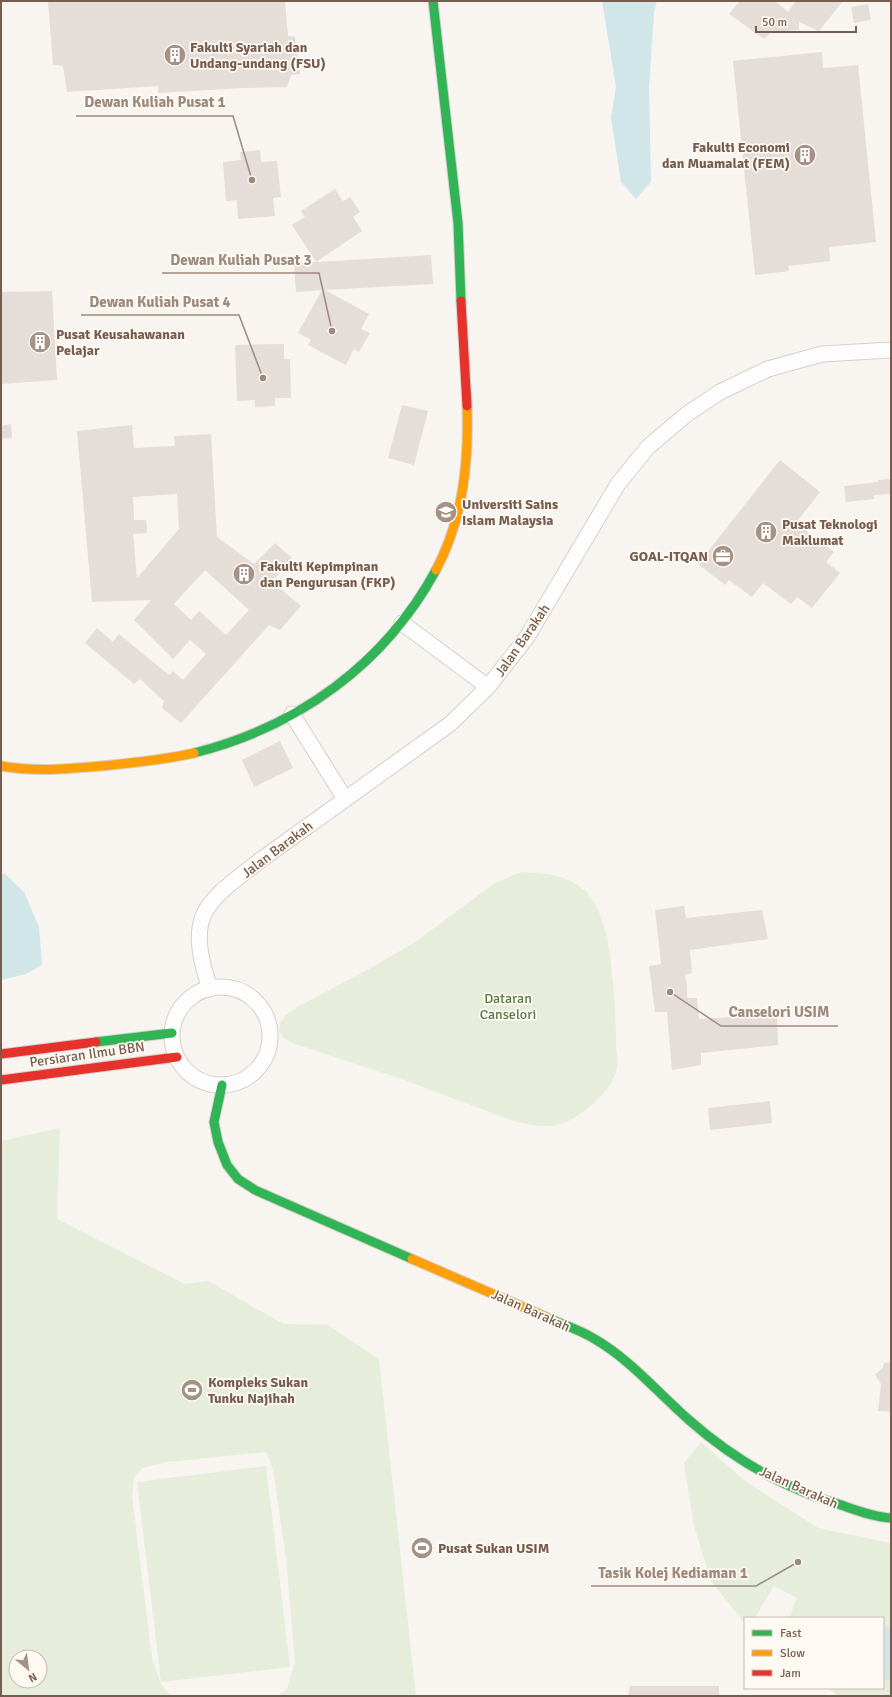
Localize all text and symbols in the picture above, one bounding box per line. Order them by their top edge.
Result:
scale bar [756,8,856,34]
text: 50 m [762,15,787,30]
place label: Fakulti Syariah dan Undang-undang (FSU) [190,39,326,72]
building icon: Fakulti Syariah dan Undang-undang (FSU) [162,42,188,68]
callout: Dewan Kuliah Pusat 1 [76,89,233,116]
text: Dewan Kuliah Pusat 1 [84,93,226,111]
place label: Fakulti Economi dan Muamalat (FEM) [662,139,790,172]
building icon: Fakulti Economi dan Muamalat (FEM) [792,142,818,168]
callout: Dewan Kuliah Pusat 3 [162,246,319,273]
text: Dewan Kuliah Pusat 3 [170,251,312,269]
callout: Dewan Kuliah Pusat 4 [81,288,239,315]
text: Dewan Kuliah Pusat 4 [89,293,231,311]
place label: Pusat Keusahawanan Pelajar [56,326,185,359]
building icon: Pusat Keusahawanan Pelajar [27,329,53,355]
place label: Universiti Sains Islam Malaysia [462,496,558,529]
school or university icon: Universiti Sains Islam Malaysia [433,499,459,525]
place label: Pusat Teknologi Maklumat [782,516,878,549]
building icon: Pusat Teknologi Maklumat [753,519,779,545]
office icon: GOAL-ITQAN [710,543,736,569]
place label: GOAL-ITQAN [630,548,708,565]
place label: Fakulti Kepimpinan dan Pengurusan (FKP) [260,558,395,591]
building icon: Fakulti Kepimpinan dan Pengurusan (FKP) [231,561,257,587]
street label: Jalan Barakah [491,601,554,680]
street label: Jalan Barakah [238,817,316,882]
park label: Dataran Canselori [480,990,536,1023]
callout: Canselori USIM [721,999,838,1026]
text: Canselori USIM [728,1003,830,1021]
street label: Persiaran Ilmu BBN [28,1038,146,1071]
street label: Jalan Barakah [489,1286,573,1335]
place label: Kompleks Sukan Tunku Najihah [208,1374,308,1407]
sports icon: Kompleks Sukan Tunku Najihah [179,1377,205,1403]
street label: Jalan Barakah [757,1463,841,1512]
sports icon: Pusat Sukan USIM [409,1535,435,1561]
place label: Pusat Sukan USIM [438,1540,549,1557]
callout: Tasik Kolej Kediaman 1 [591,1559,756,1586]
text: Tasik Kolej Kediaman 1 [598,1564,748,1582]
legend [744,1617,884,1689]
text: Fast [780,1626,801,1641]
text: Slow [780,1646,805,1661]
north arrow [8,1649,48,1689]
text: Jam [780,1666,801,1681]
text: N [26,1670,39,1685]

